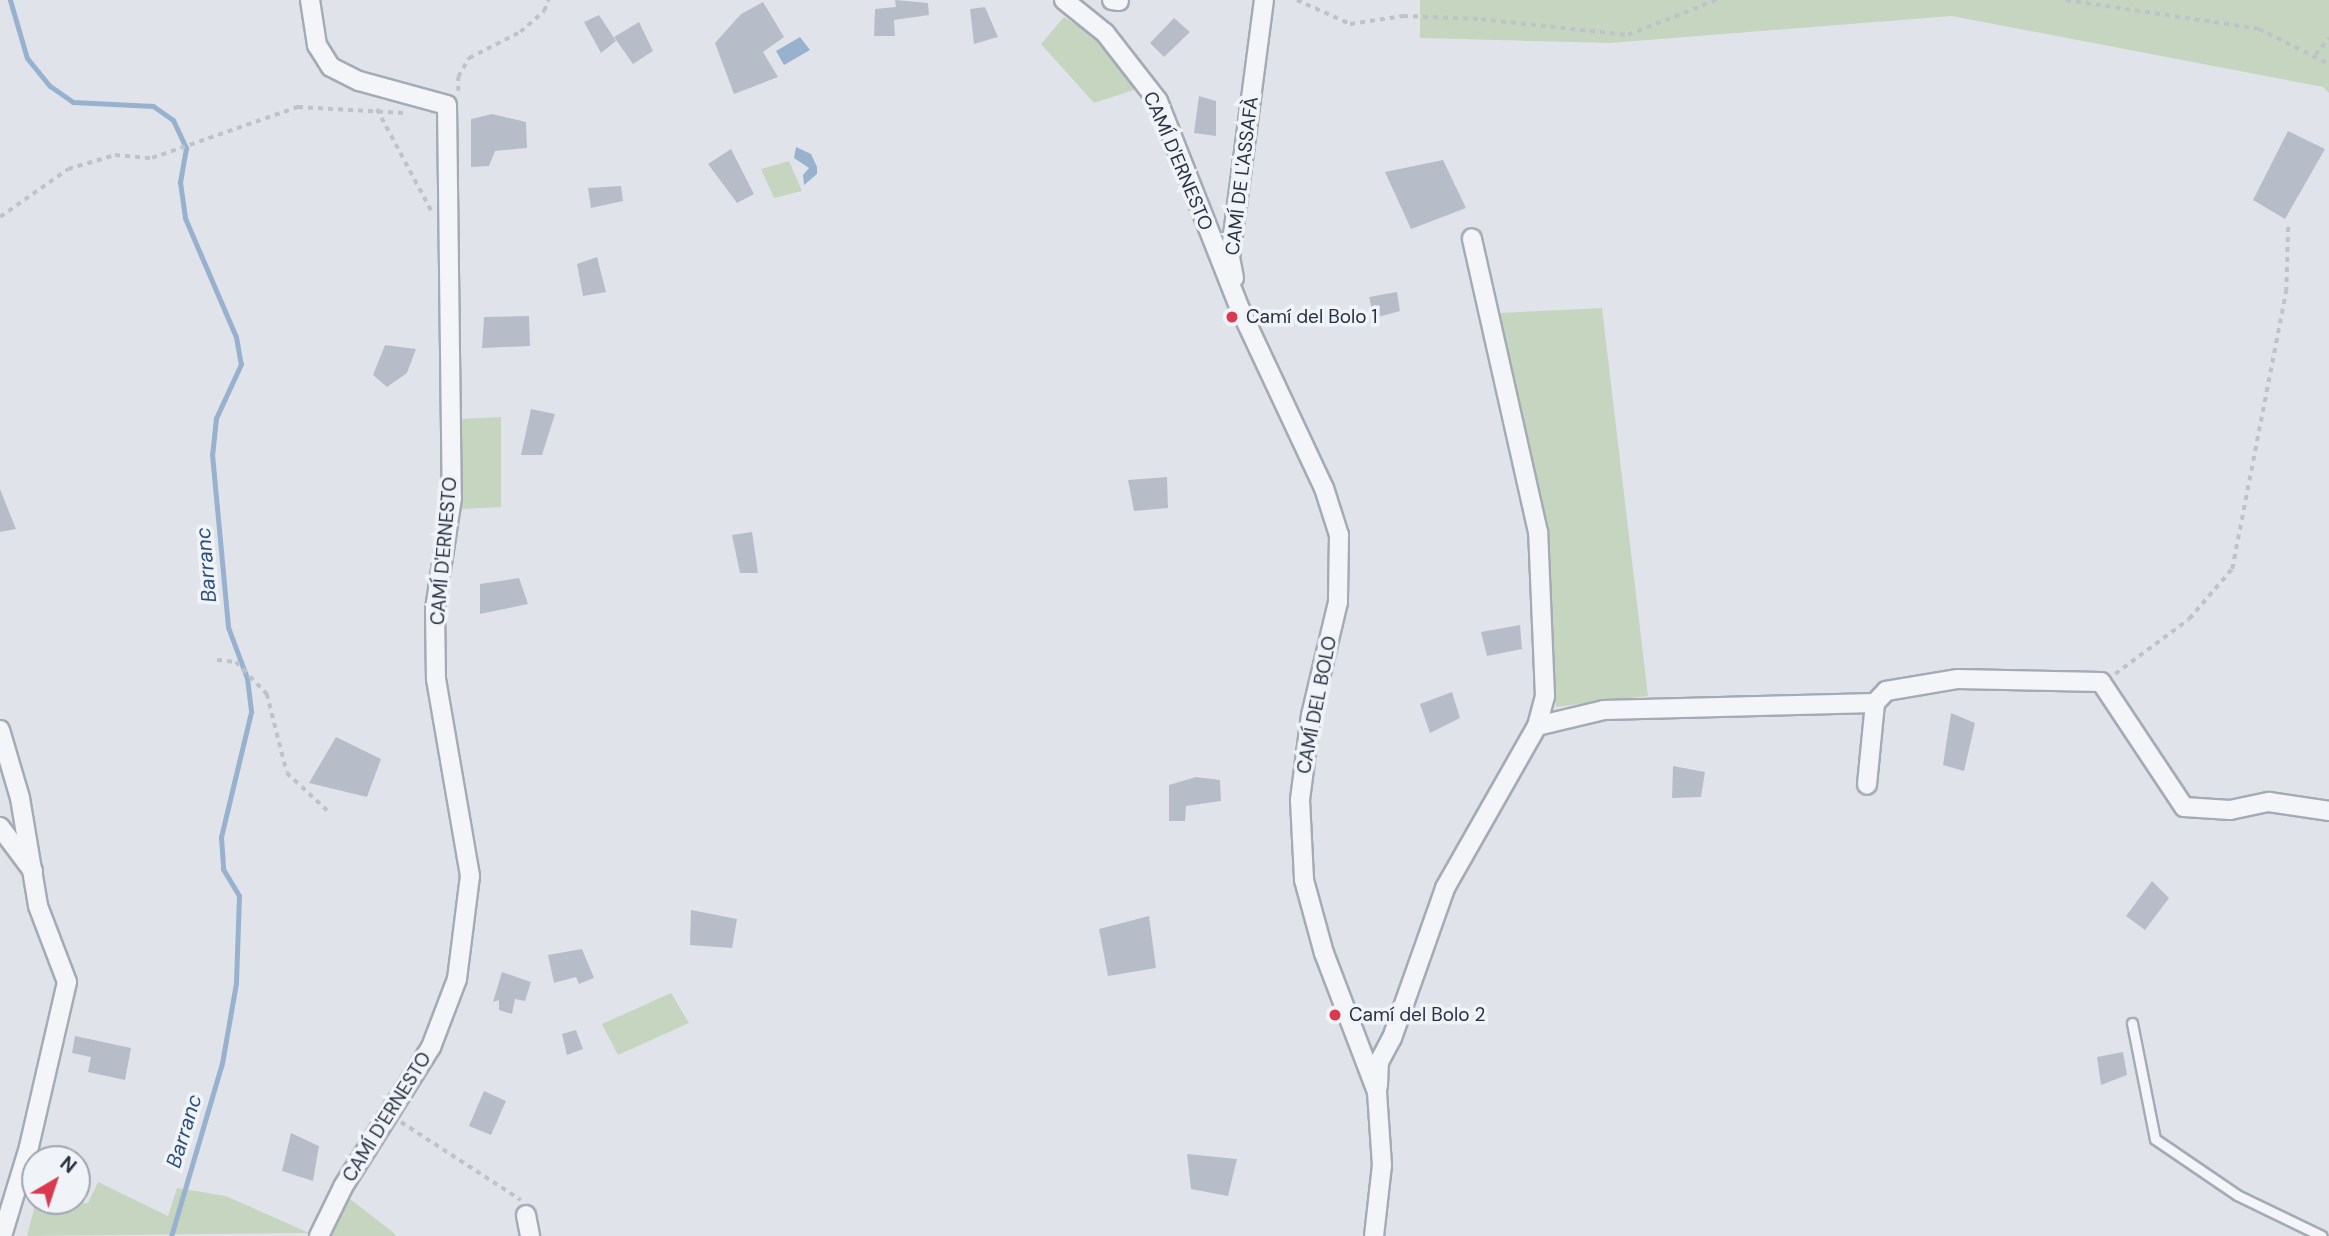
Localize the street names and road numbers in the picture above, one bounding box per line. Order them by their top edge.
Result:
street label: CAMÍ D'ERNESTO [1138,88,1218,234]
street label: CAMÍ DE L'ASSAFÀ [1221,95,1263,257]
street label: CAMÍ D'ERNESTO [426,476,462,626]
street label: CAMÍ DEL BOLO [1292,634,1342,776]
street label: CAMÍ D'ERNESTO [338,1048,436,1186]

